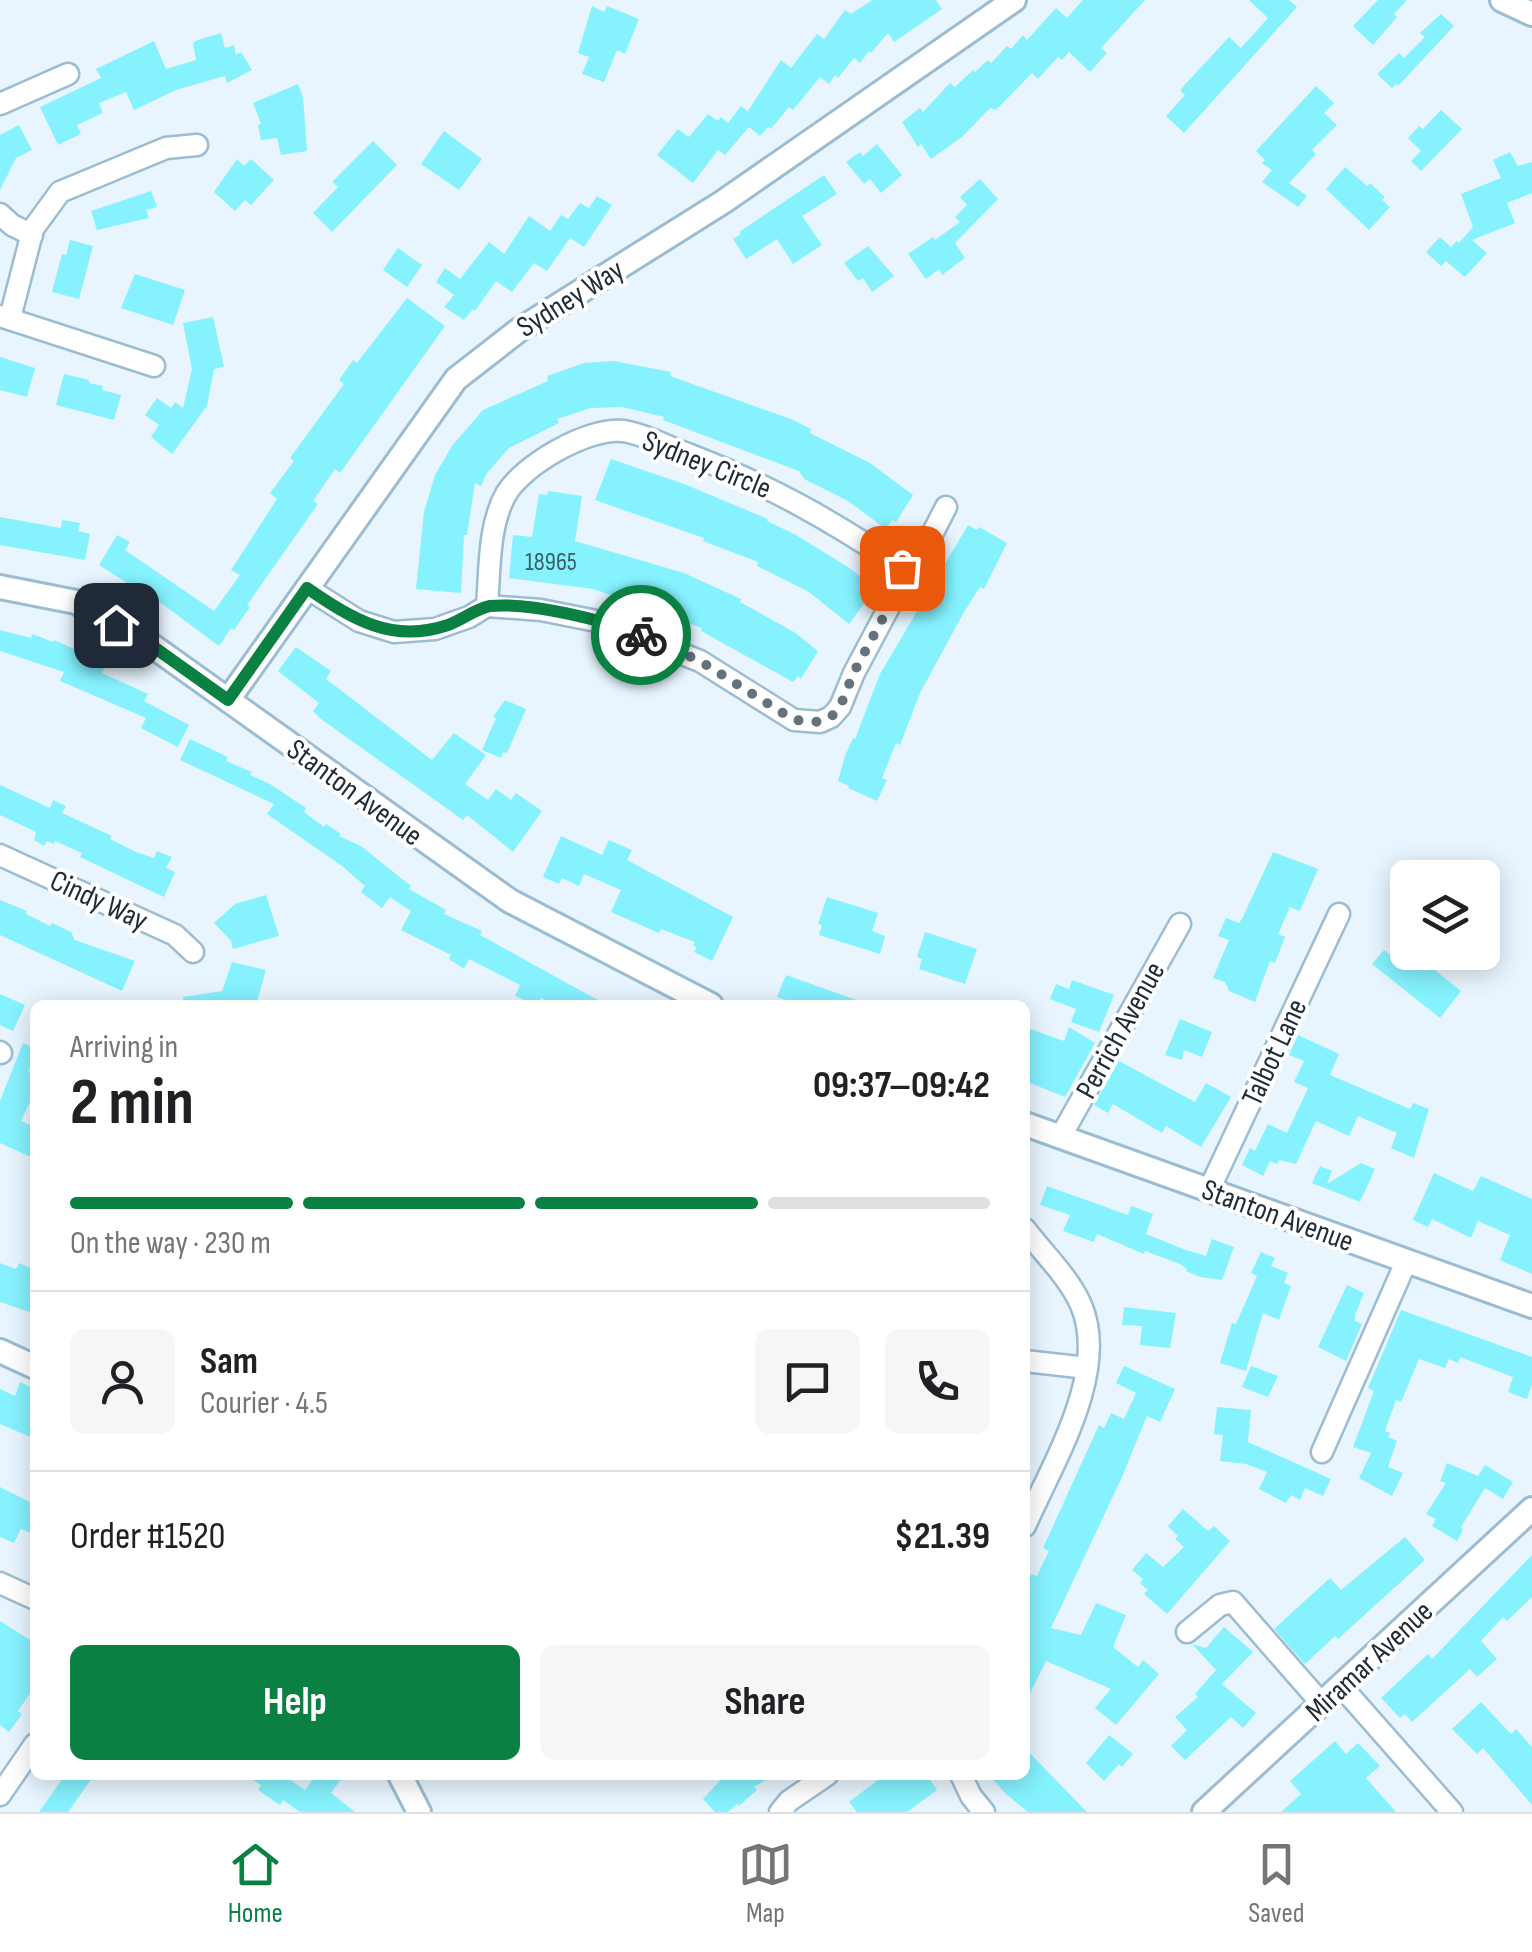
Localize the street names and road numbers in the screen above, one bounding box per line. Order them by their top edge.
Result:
street label: Sydney Way [510,252,631,346]
street label: Sydney Circle [637,423,776,507]
street label: Stanton Avenue [280,732,429,854]
street label: Cindy Way [44,863,153,939]
street label: Perrich Avenue [1069,956,1173,1105]
street label: Talbot Lane [1235,993,1315,1112]
street label: Stanton Avenue [1197,1172,1358,1260]
street label: Miramar Avenue [1299,1594,1441,1730]

